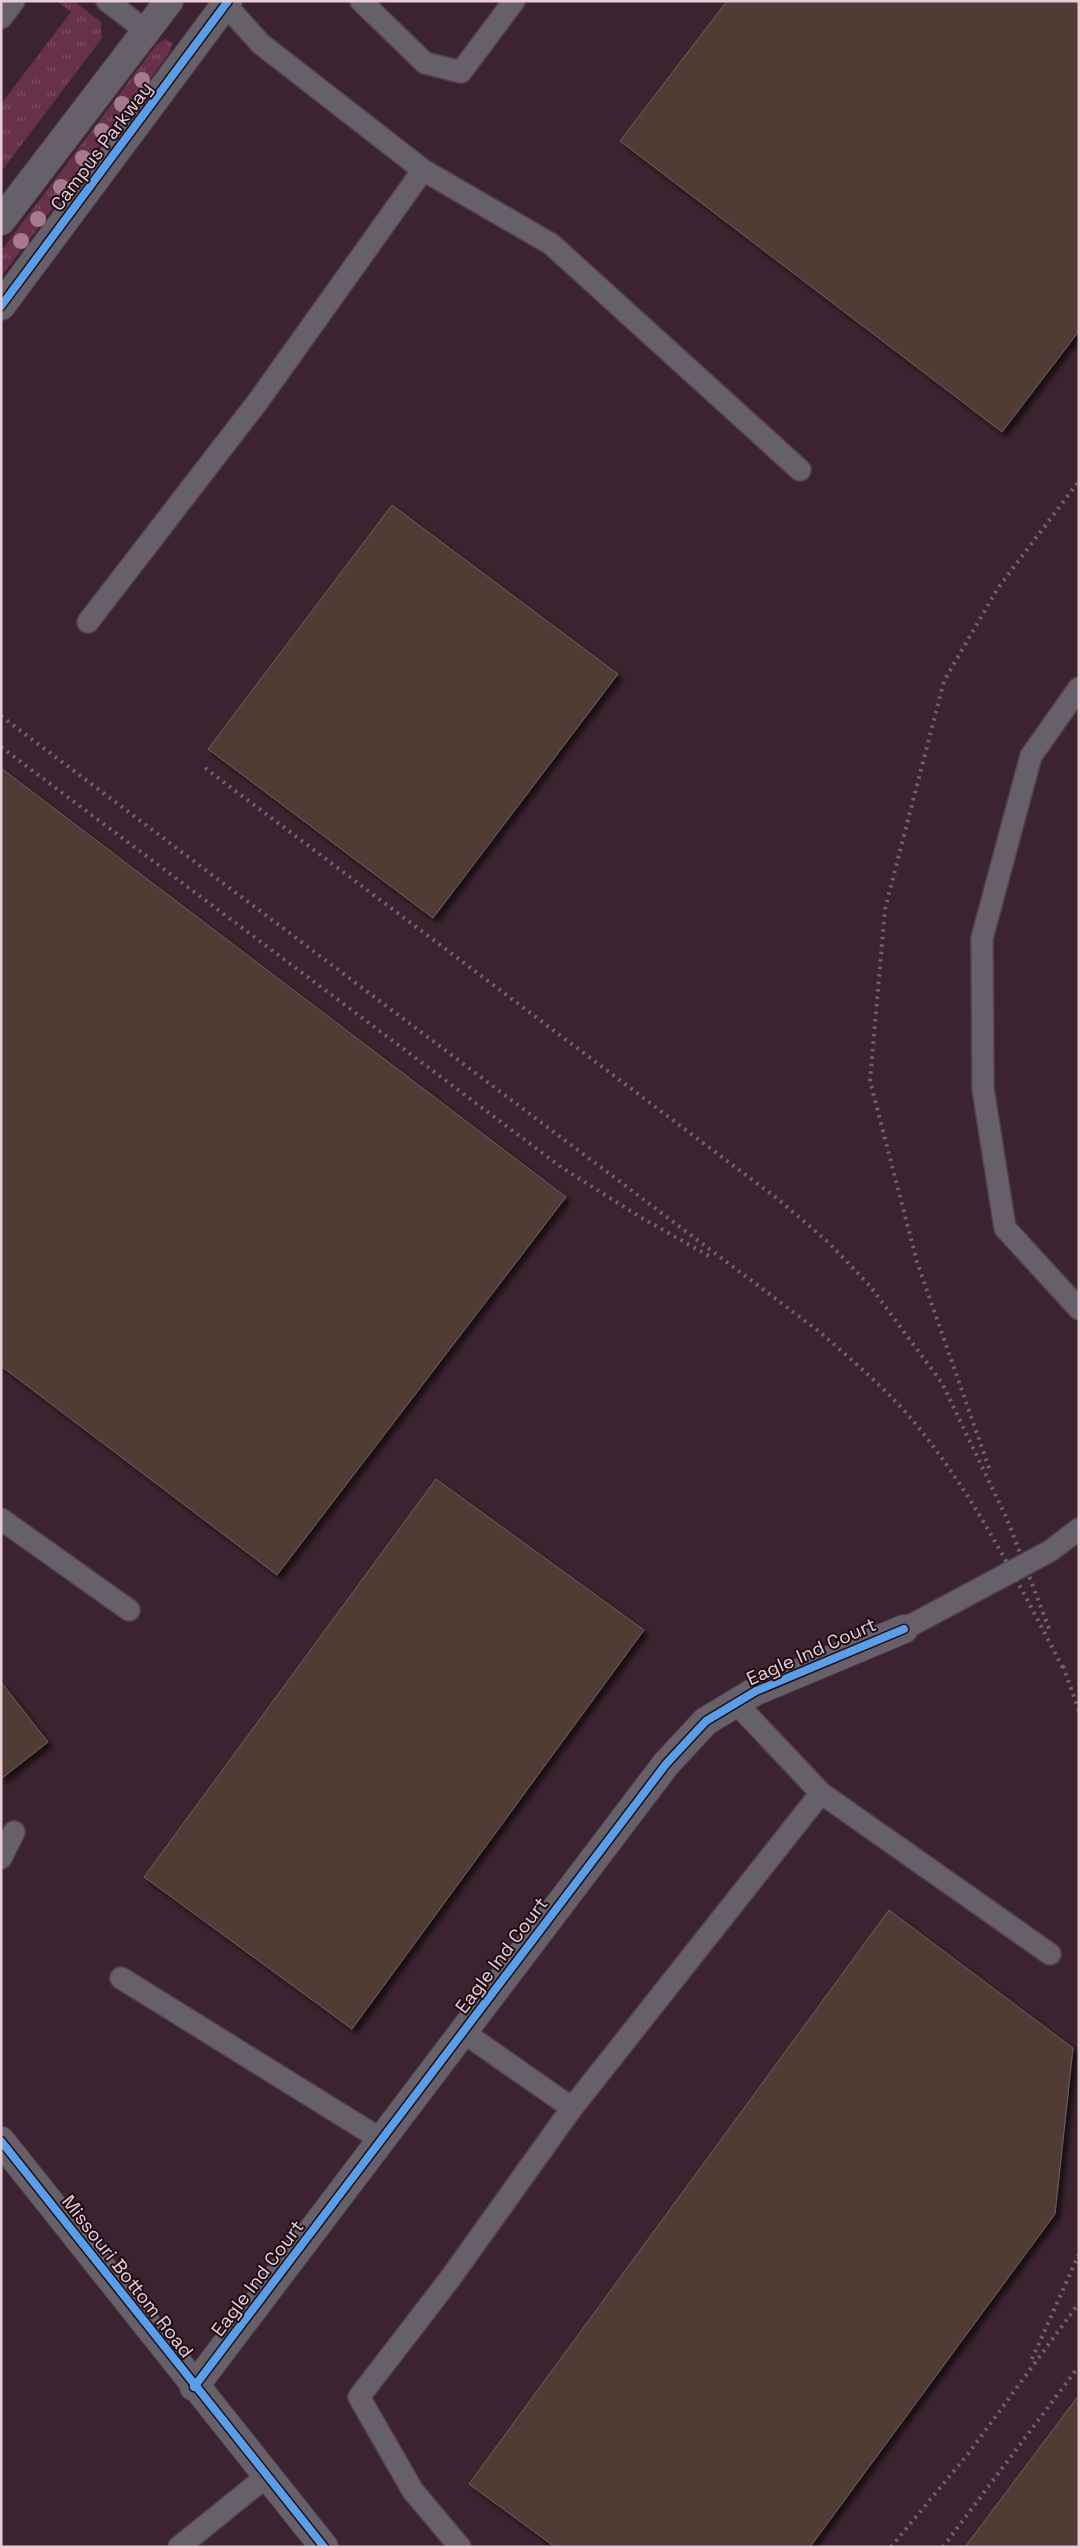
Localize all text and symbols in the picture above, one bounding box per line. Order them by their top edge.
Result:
street label: Campus Parkway [45,77,158,216]
street label: Eagle Ind Court [743,1612,880,1691]
street label: Eagle Ind Court [450,1892,553,2018]
street label: Missouri Bottom Road [56,2190,199,2363]
street label: Eagle Ind Court [206,2215,309,2341]

